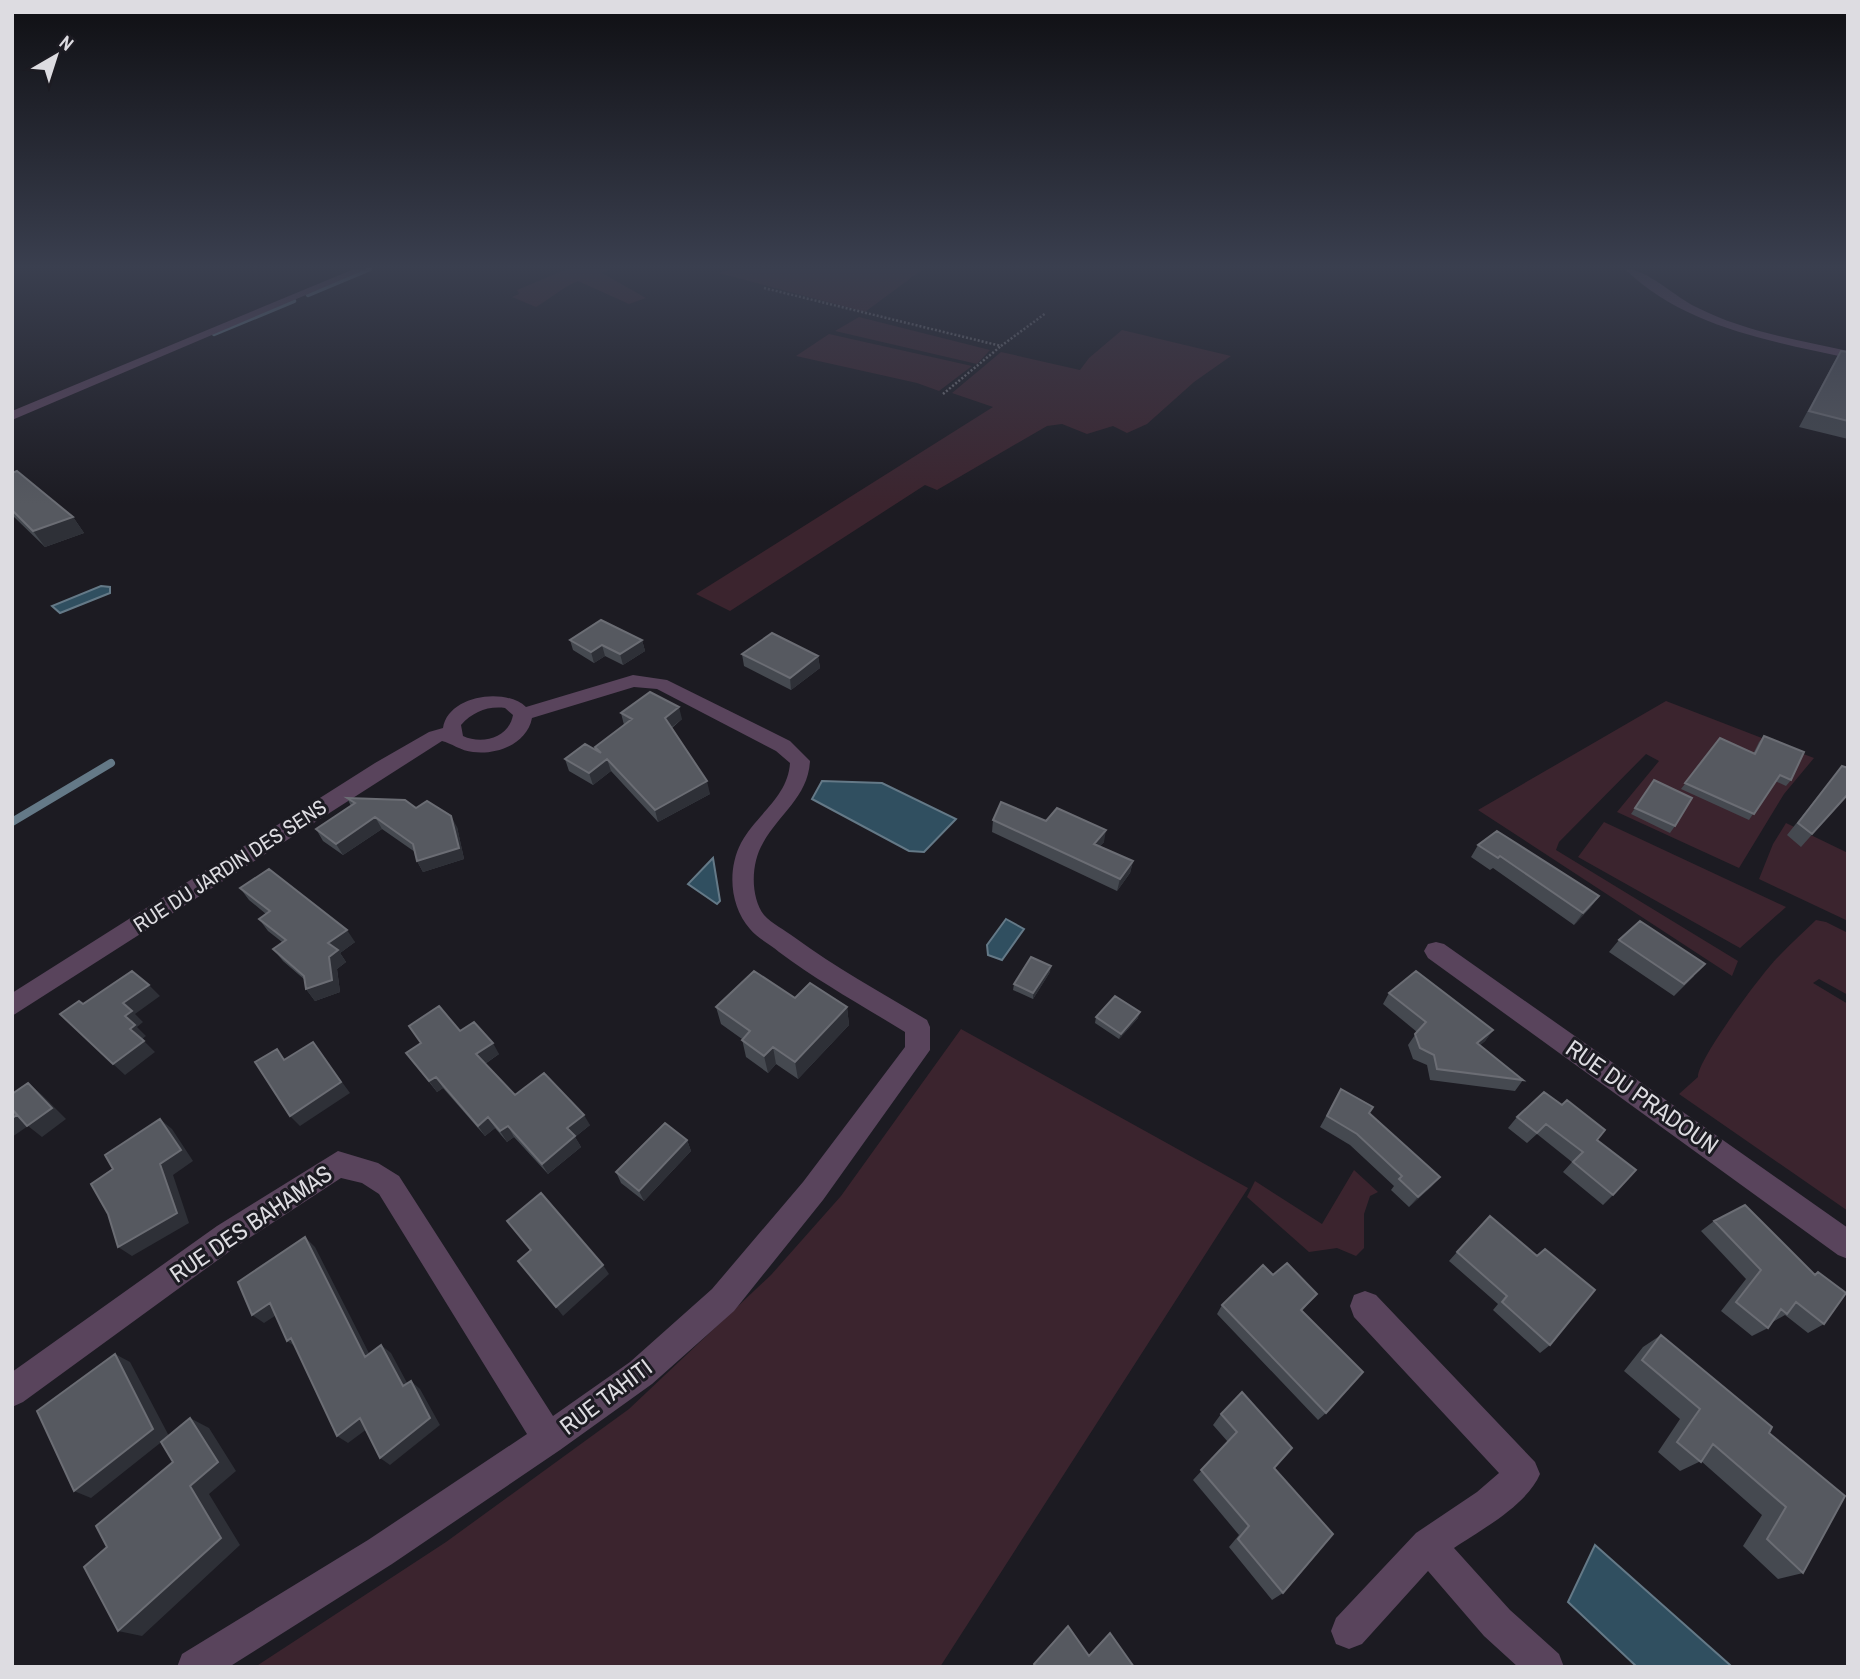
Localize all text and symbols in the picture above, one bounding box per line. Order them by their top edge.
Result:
north arrow [21,21,91,91]
text: N [54,29,79,56]
street label: RUE DU JARDIN DES SENS [128,792,332,939]
street label: RUE DU PRADOUN [1560,1032,1725,1161]
street label: RUE DES BAHAMAS [163,1157,338,1289]
street label: RUE TAHITI [553,1351,658,1441]

